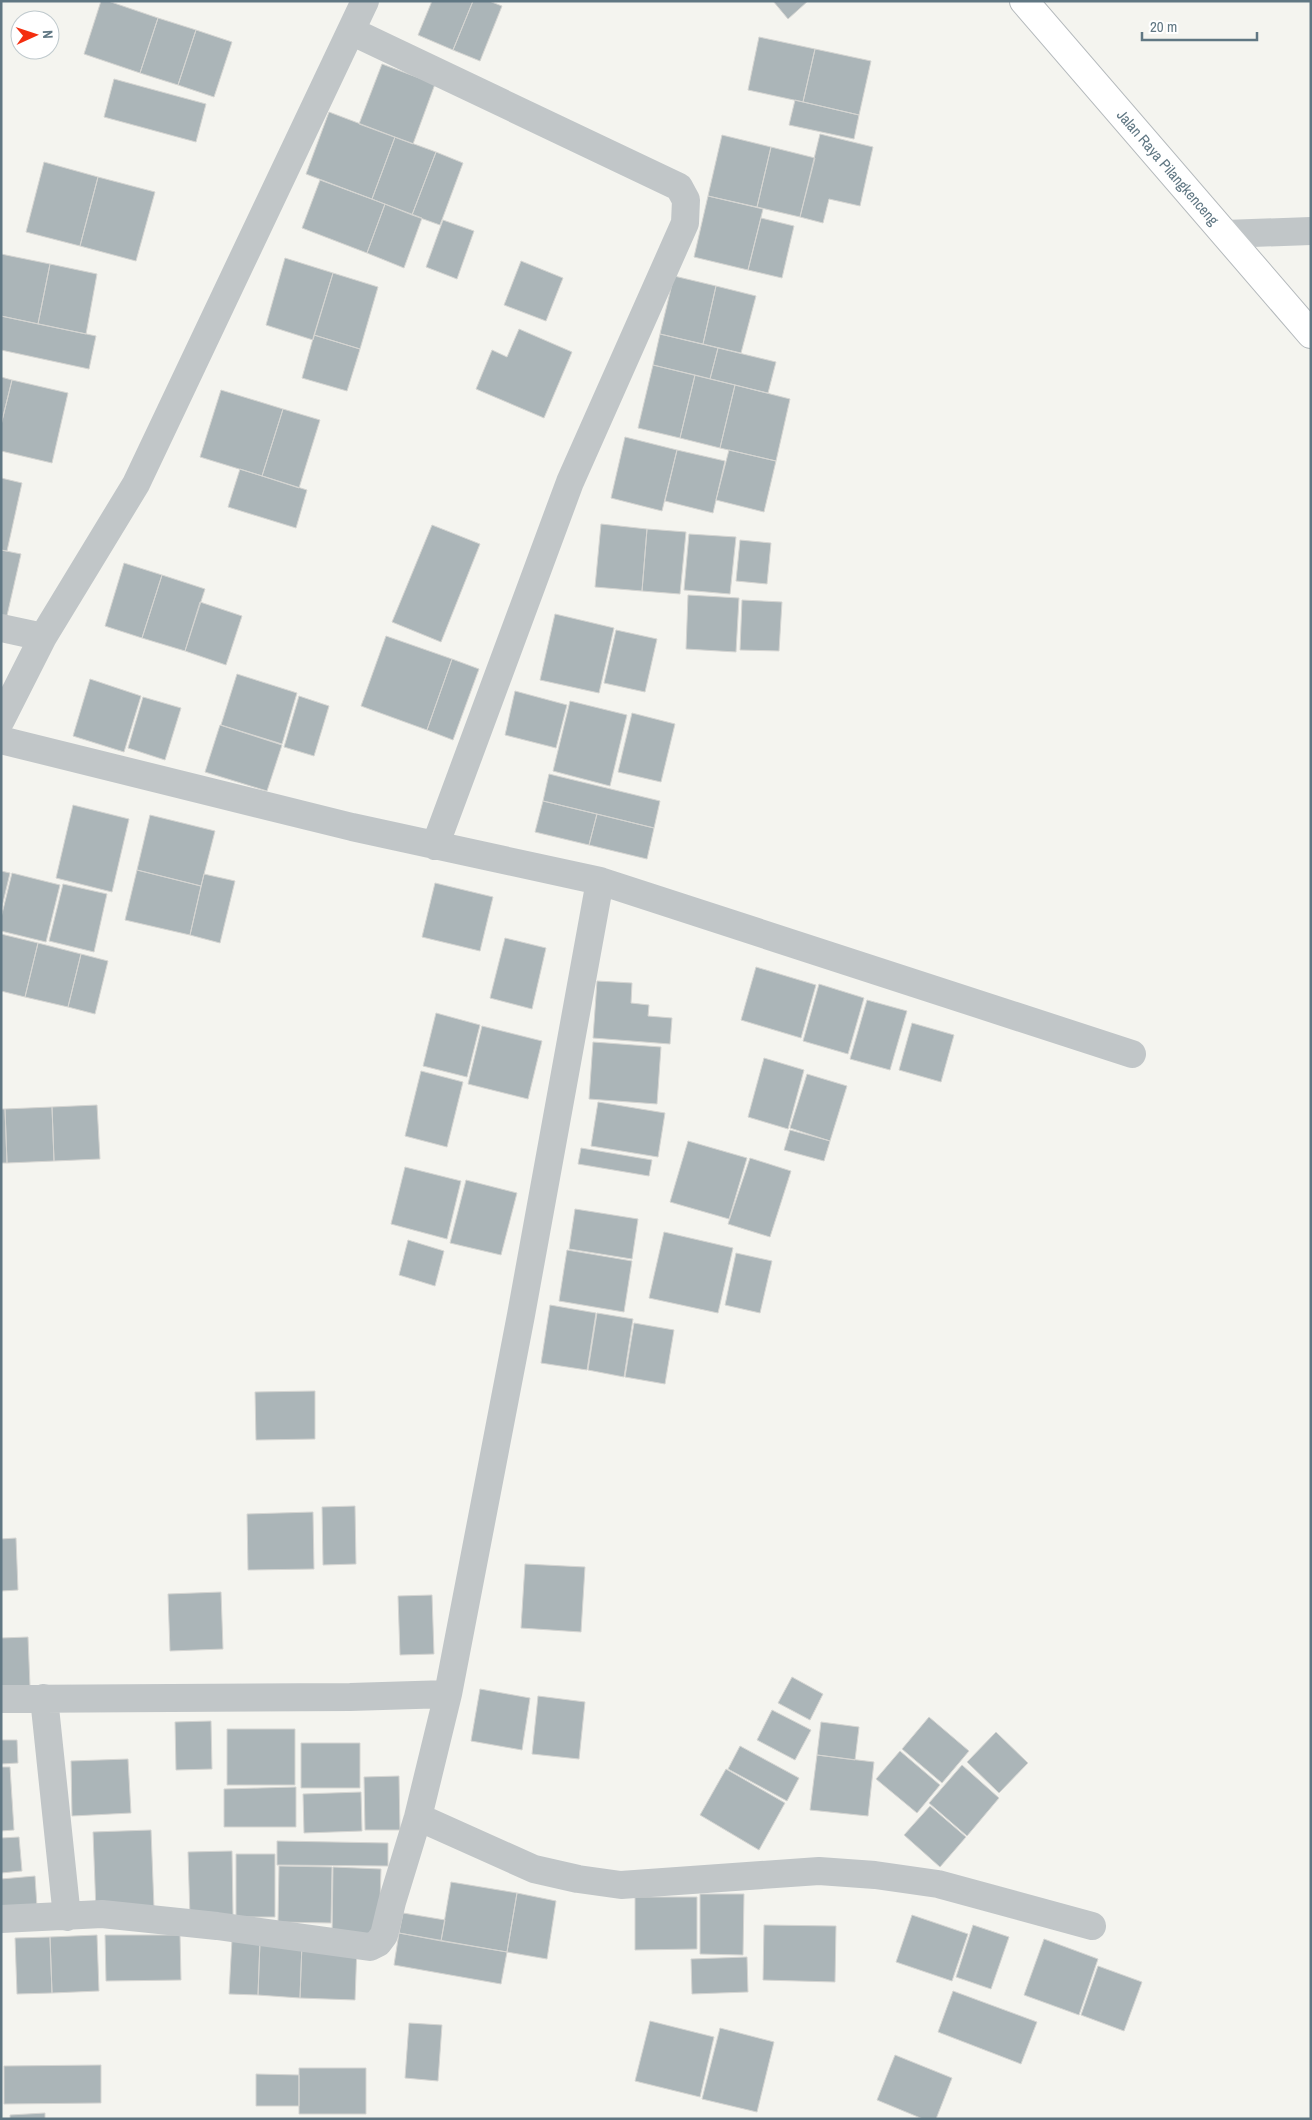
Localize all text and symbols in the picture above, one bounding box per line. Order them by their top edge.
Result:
north arrow [10,10,60,60]
scale bar [1142,10,1257,42]
text: 20 m [1150,16,1177,37]
text: N [39,30,57,39]
street label: Jalan Raya Pilangkenceng [1112,105,1224,230]

